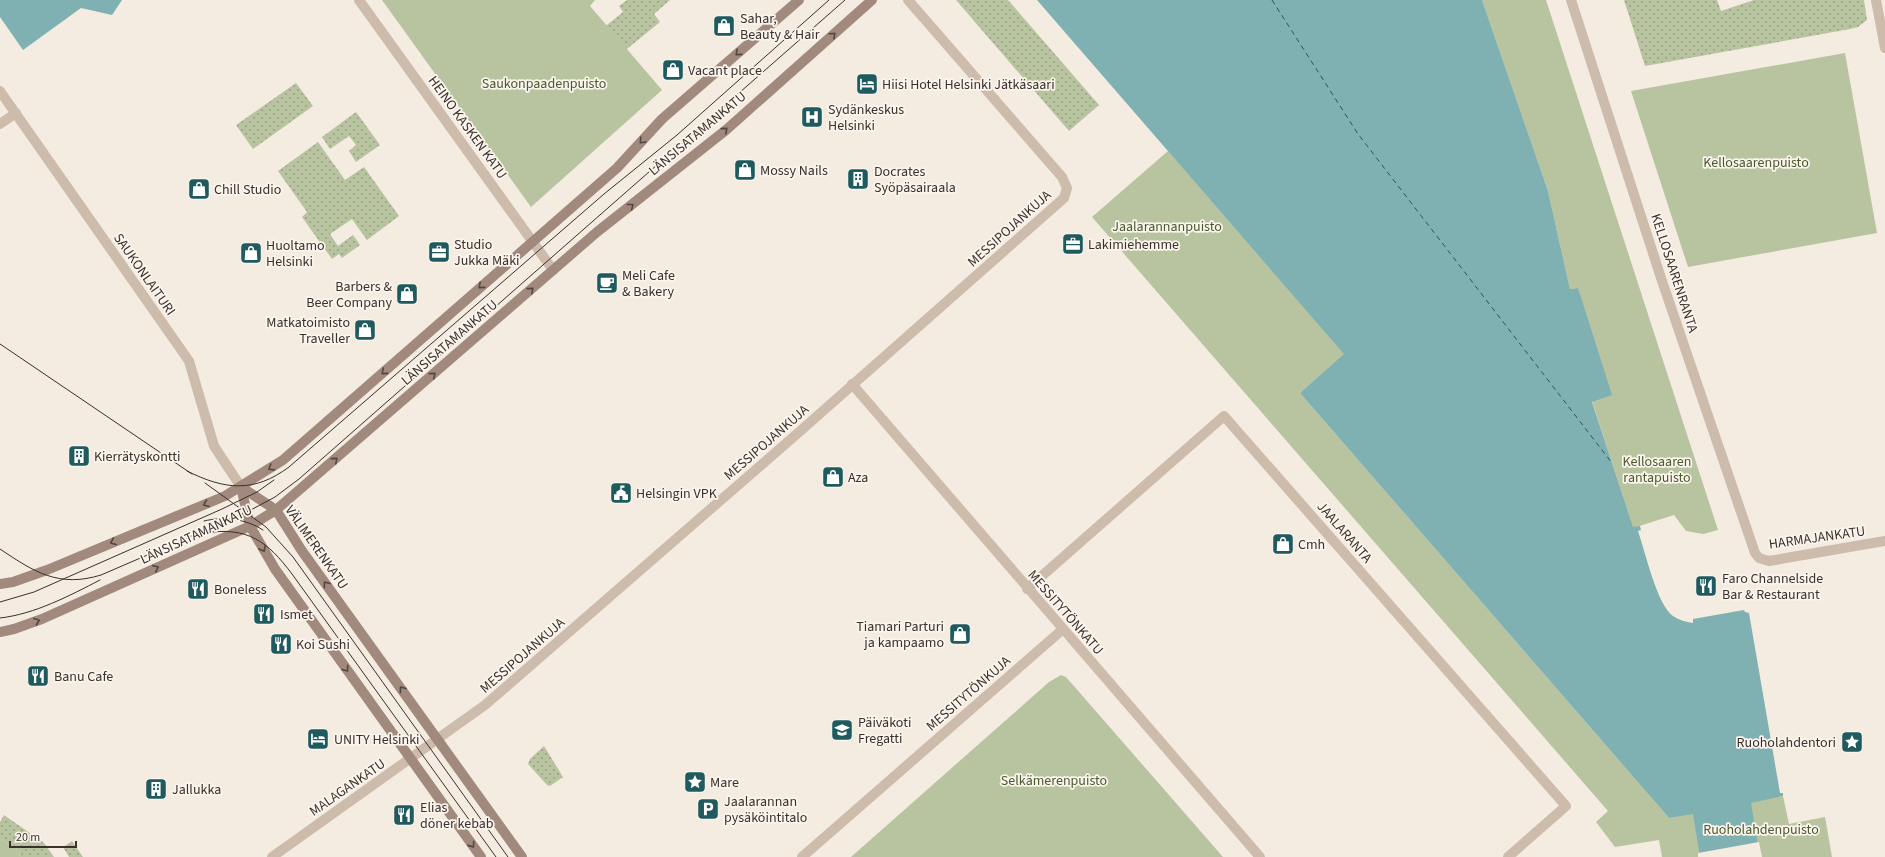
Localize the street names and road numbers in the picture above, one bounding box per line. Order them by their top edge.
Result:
street label: HEINO KASKEN KATU [423,72,511,183]
street label: LÄNSISATAMANKATU [645,87,751,181]
street label: MESSIPOJANKUJA [963,185,1056,272]
street label: KELLOSAARENRANTA [1645,211,1703,336]
street label: SAUKONLAITURI [108,229,180,320]
street label: LÄNSISATAMANKATU [397,295,502,390]
street label: MESSIPOJANKUJA [720,400,814,485]
street label: JAALARANTA [1312,498,1377,568]
street label: LÄNSISATAMANKATU [137,500,256,570]
street label: VÄLIMERENKATU [280,502,353,594]
street label: HARMAJANKATU [1768,521,1867,555]
street label: MESSITYTÖNKATU [1023,566,1108,659]
street label: MESSIPOJANKUJA [476,613,570,698]
street label: MESSITYTÖNKUJA [922,651,1015,736]
street label: MALAGANKATU [306,754,390,821]

